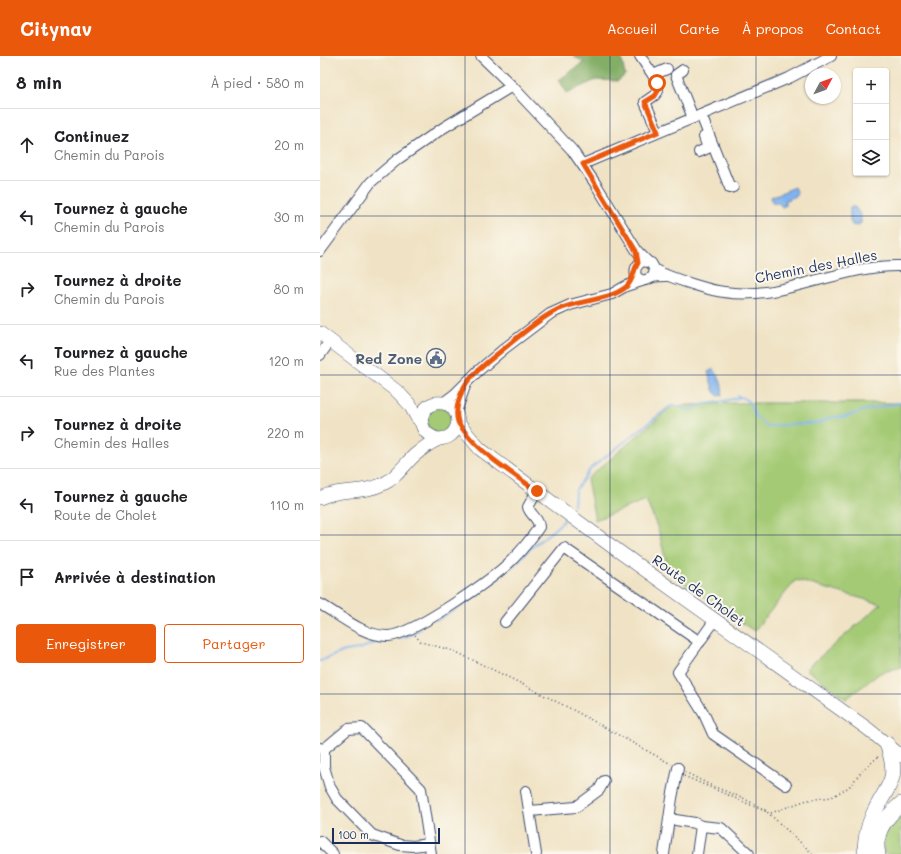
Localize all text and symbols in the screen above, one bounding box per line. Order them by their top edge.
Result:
text: Citynav [20,16,92,41]
text: Accueil [607,19,657,38]
text: Carte [679,19,720,38]
text: À propos [742,19,804,38]
text: Contact [826,19,881,38]
north arrow [805,68,841,104]
map controls [853,68,889,176]
button: + [853,68,889,104]
text: 8 min [16,71,62,93]
text: À pied · 580 m [211,74,304,91]
route start [648,74,666,92]
button: − [853,104,889,140]
text: Continuez [54,126,129,146]
icon: ahead [16,134,38,156]
text: 20 m [274,136,304,153]
button: layers [853,140,889,176]
text: Chemin du Parois [54,146,164,163]
text: Tournez à gauche [54,198,188,218]
icon: left [16,206,38,228]
text: 30 m [274,208,304,225]
text: Chemin du Parois [54,218,164,235]
street label: Chemin des Halles [753,245,879,287]
text: Tournez à droite [54,270,182,290]
icon: right [16,278,38,300]
text: 80 m [274,280,304,297]
text: Chemin du Parois [54,290,164,307]
text: Tournez à gauche [54,342,188,362]
public building icon: Red Zone [425,347,447,369]
place label: Red Zone [355,349,422,368]
icon: left [16,350,38,372]
text: 120 m [268,352,304,369]
text: Rue des Plantes [54,362,155,379]
text: Tournez à droite [54,414,182,434]
icon: right [16,422,38,444]
text: 220 m [267,424,304,441]
text: Chemin des Halles [54,434,169,451]
route end [528,482,546,500]
text: Tournez à gauche [54,486,188,506]
icon: left [16,494,38,516]
text: 110 m [270,496,304,513]
text: Route de Cholet [54,506,157,523]
street label: Route de Cholet [649,550,749,630]
icon: arrive [16,566,38,588]
text: Arrivée à destination [54,567,216,587]
button: Enregistrer [16,624,156,663]
button: Partager [164,624,304,663]
scale bar [332,826,440,845]
text: 100 m [338,827,369,842]

